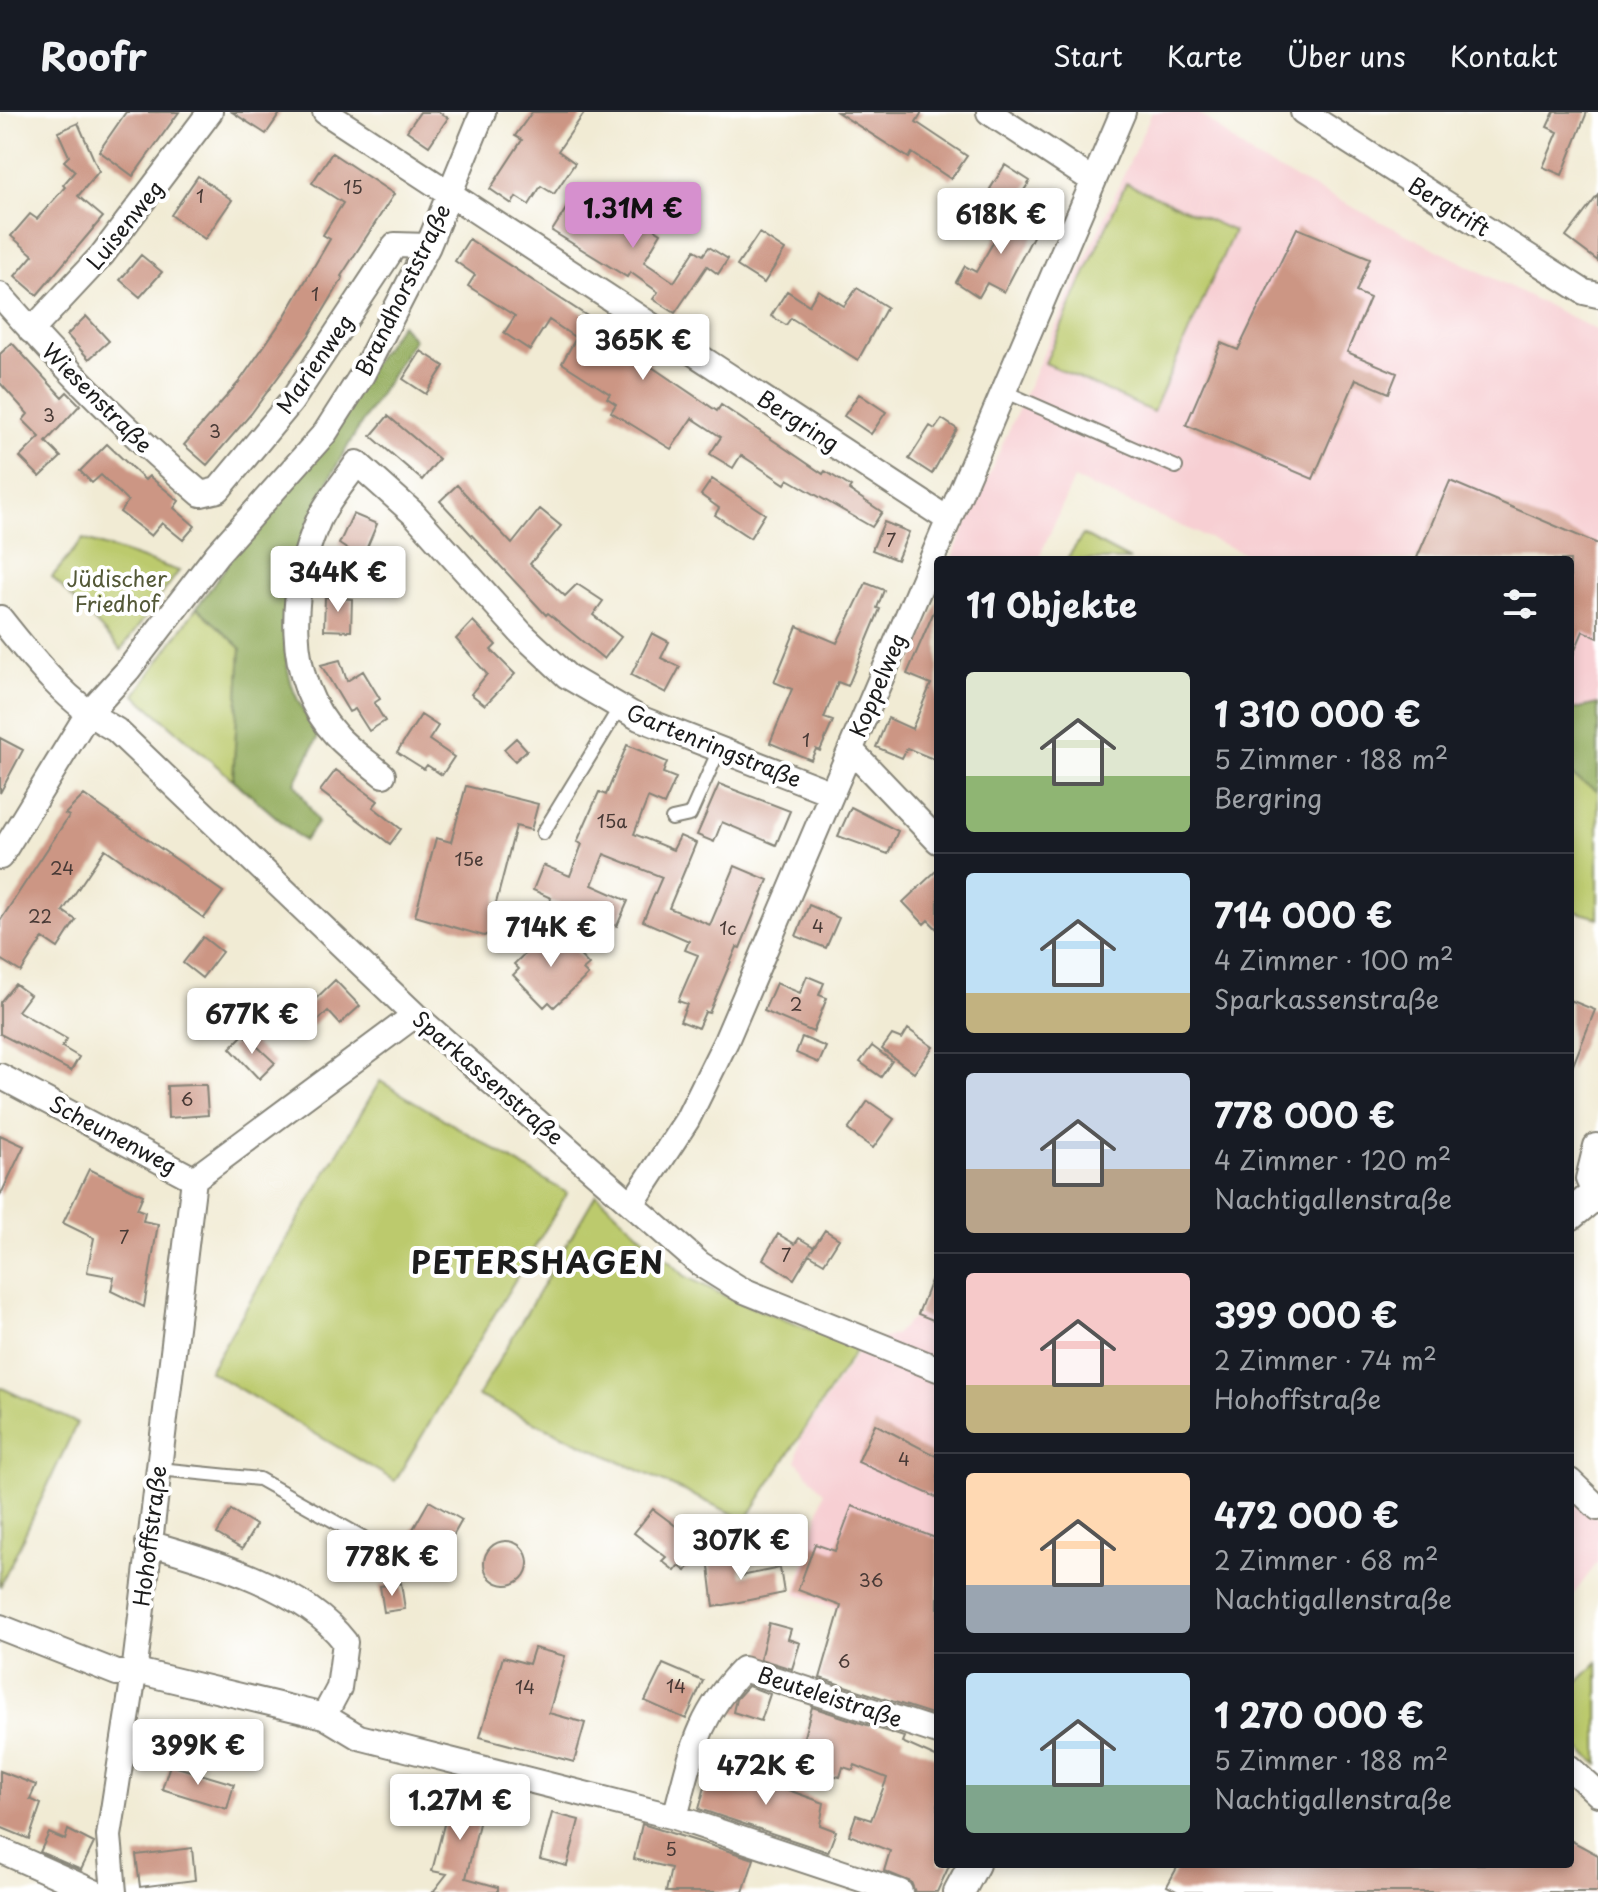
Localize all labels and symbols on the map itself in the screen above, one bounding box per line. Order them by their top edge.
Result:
street label: Bergtrift [1402,168,1497,244]
street label: Luisenweg [77,172,170,276]
house number: 15 [343,173,363,200]
house number: 1 [196,182,204,209]
pin: 1.31M € [559,182,707,250]
pin: 618K € [936,188,1066,256]
street label: Brandhorststraße [346,198,458,381]
house number: 1 [311,280,319,307]
street label: Marienweg [267,307,360,420]
pin: 365K € [578,314,708,382]
street label: Wiesenstraße [35,334,161,460]
street label: Bergring [751,381,846,459]
house number: 3 [43,401,55,428]
house number: 3 [209,417,221,444]
house number: 7 [886,526,896,553]
pin: 344K € [273,546,403,614]
park label: Jüdischer Friedhof [67,561,168,619]
street label: Koppelweg [840,627,913,742]
street label: Gartenringstraße [622,694,807,795]
house number: 1 [802,726,810,753]
house number: 15a [597,807,627,834]
house number: 15e [454,845,484,872]
house number: 24 [50,854,74,881]
pin: 714K € [486,901,616,969]
house number: 22 [28,902,52,929]
house number: 4 [812,912,824,939]
house number: 1c [719,914,737,941]
pin: 677K € [187,988,317,1056]
house number: 2 [790,990,802,1017]
street label: Sparkassenstraße [406,1002,572,1152]
house number: 6 [181,1085,193,1112]
street label: Scheunenweg [44,1086,183,1181]
house number: 7 [119,1223,129,1250]
district label: PETERSHAGEN [411,1239,665,1284]
house number: 7 [781,1241,791,1268]
house number: 4 [898,1445,910,1472]
street label: Hohoffstraße [124,1464,174,1608]
pin: 307K € [676,1514,806,1582]
pin: 778K € [327,1530,457,1598]
house number: 36 [859,1566,883,1593]
house number: 6 [838,1647,850,1674]
street label: Beuteleistraße [754,1657,907,1734]
house number: 14 [666,1672,686,1699]
house number: 14 [515,1673,535,1700]
pin: 399K € [133,1719,263,1787]
pin: 472K € [701,1739,831,1807]
pin: 1.27M € [386,1774,534,1842]
house number: 5 [665,1835,677,1862]

